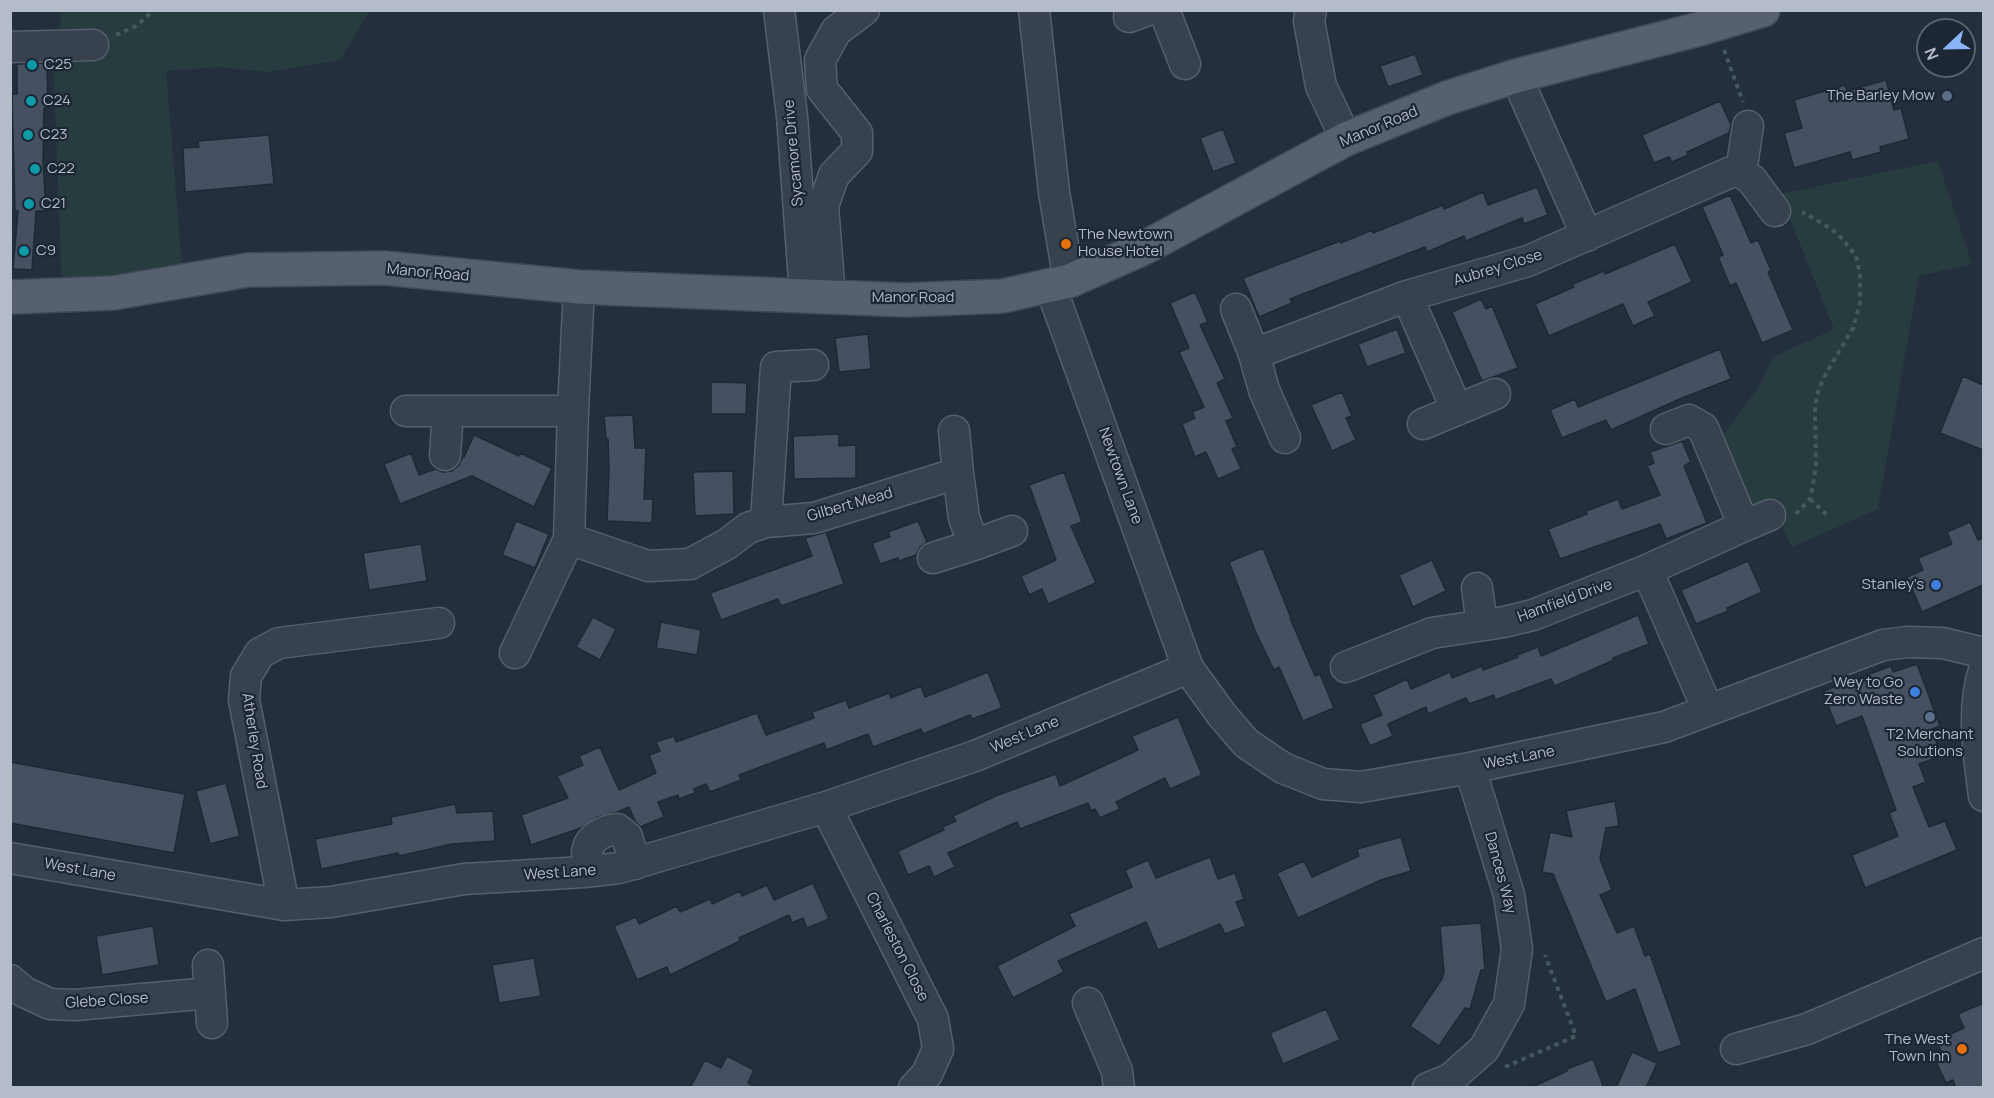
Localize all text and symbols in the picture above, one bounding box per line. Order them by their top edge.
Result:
north arrow [1916,18,1976,78]
text: N [1919,45,1944,63]
place label: C25 [44,56,72,74]
marker: C25 [25,58,39,72]
place label: The Barley Mow [1827,87,1935,105]
marker: The Barley Mow [1940,89,1954,103]
place label: C24 [43,92,71,110]
marker: C24 [24,94,38,108]
street label: Sycamore Drive [780,99,808,207]
street label: Manor Road [1337,103,1421,151]
place label: C23 [40,126,68,144]
marker: C23 [21,128,35,142]
place label: C22 [47,160,75,178]
marker: C22 [28,162,42,176]
place label: C21 [41,195,66,213]
marker: C21 [22,197,36,211]
place label: The Newtown House Hotel [1078,226,1173,261]
marker: The Newtown House Hotel [1059,237,1073,251]
place label: C9 [36,242,56,260]
marker: C9 [17,244,31,258]
street label: Aubrey Close [1451,246,1545,290]
street label: Manor Road [386,260,470,286]
street label: Manor Road [872,289,954,307]
street label: Newtown Lane [1094,425,1146,527]
street label: Gilbert Mead [805,484,895,526]
street label: Hamfield Drive [1515,576,1615,626]
place label: Stanley's [1862,576,1924,594]
marker: Stanley's [1929,578,1943,592]
place label: Wey to Go Zero Waste [1824,674,1903,709]
marker: Wey to Go Zero Waste [1908,685,1922,699]
street label: Atherley Road [238,692,270,790]
marker: T2 Merchant Solutions [1923,710,1937,724]
street label: West Lane [988,713,1062,757]
place label: T2 Merchant Solutions [1886,726,1974,761]
street label: West Lane [1482,742,1556,774]
street label: Dances Way [1480,830,1520,916]
street label: West Lane [43,855,117,885]
street label: West Lane [523,861,597,885]
street label: Charleston Close [862,890,932,1004]
street label: Glebe Close [65,989,149,1013]
place label: The West Town Inn [1885,1031,1950,1066]
marker: The West Town Inn [1955,1042,1969,1056]

